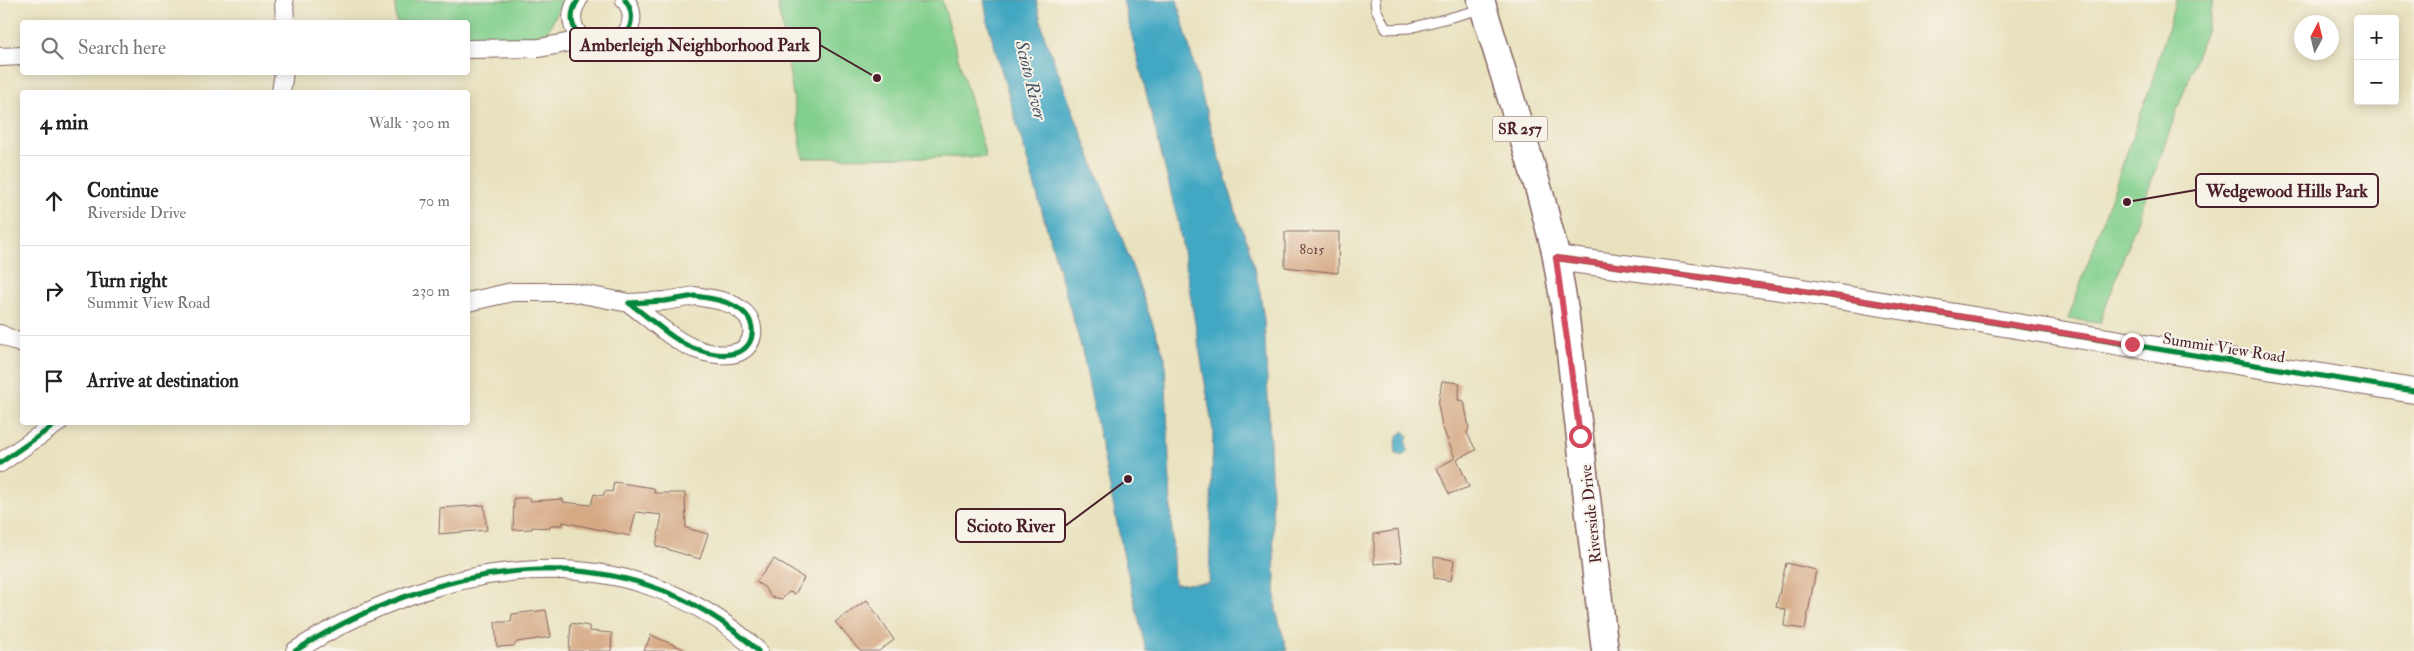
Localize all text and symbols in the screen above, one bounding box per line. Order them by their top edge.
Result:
north arrow [2294,15,2339,60]
map controls [2354,15,2399,105]
button: + [2354,15,2399,60]
search box [20,20,470,75]
callout: Amberleigh Neighborhood Park [570,28,820,61]
icon: search [38,34,66,62]
text: Amberleigh Neighborhood Park [579,34,810,57]
text: Search here [78,36,166,60]
water label: Scioto River [1009,37,1052,123]
button: − [2354,60,2399,105]
text: 4 min [40,109,88,136]
text: Walk · 300 m [369,113,450,133]
road number: SR 257 [1492,116,1548,142]
callout: Wedgewood Hills Park [2196,174,2378,207]
text: Continue [87,179,158,203]
text: Wedgewood Hills Park [2205,180,2368,203]
icon: ahead [40,187,68,215]
text: 70 m [419,191,450,211]
text: Riverside Drive [87,203,186,223]
house number: 8015 [1300,241,1325,258]
text: Turn right [87,269,167,293]
icon: right [40,277,68,305]
text: 230 m [412,281,450,301]
text: Summit View Road [87,293,210,313]
street label: Summit View Road [2161,328,2286,368]
route end [2121,333,2144,356]
icon: arrive [40,367,68,395]
text: Arrive at destination [87,369,239,393]
route start [1569,425,1592,448]
street label: Riverside Drive [1576,463,1606,564]
callout: Scioto River [956,509,1065,542]
text: Scioto River [967,515,1055,538]

